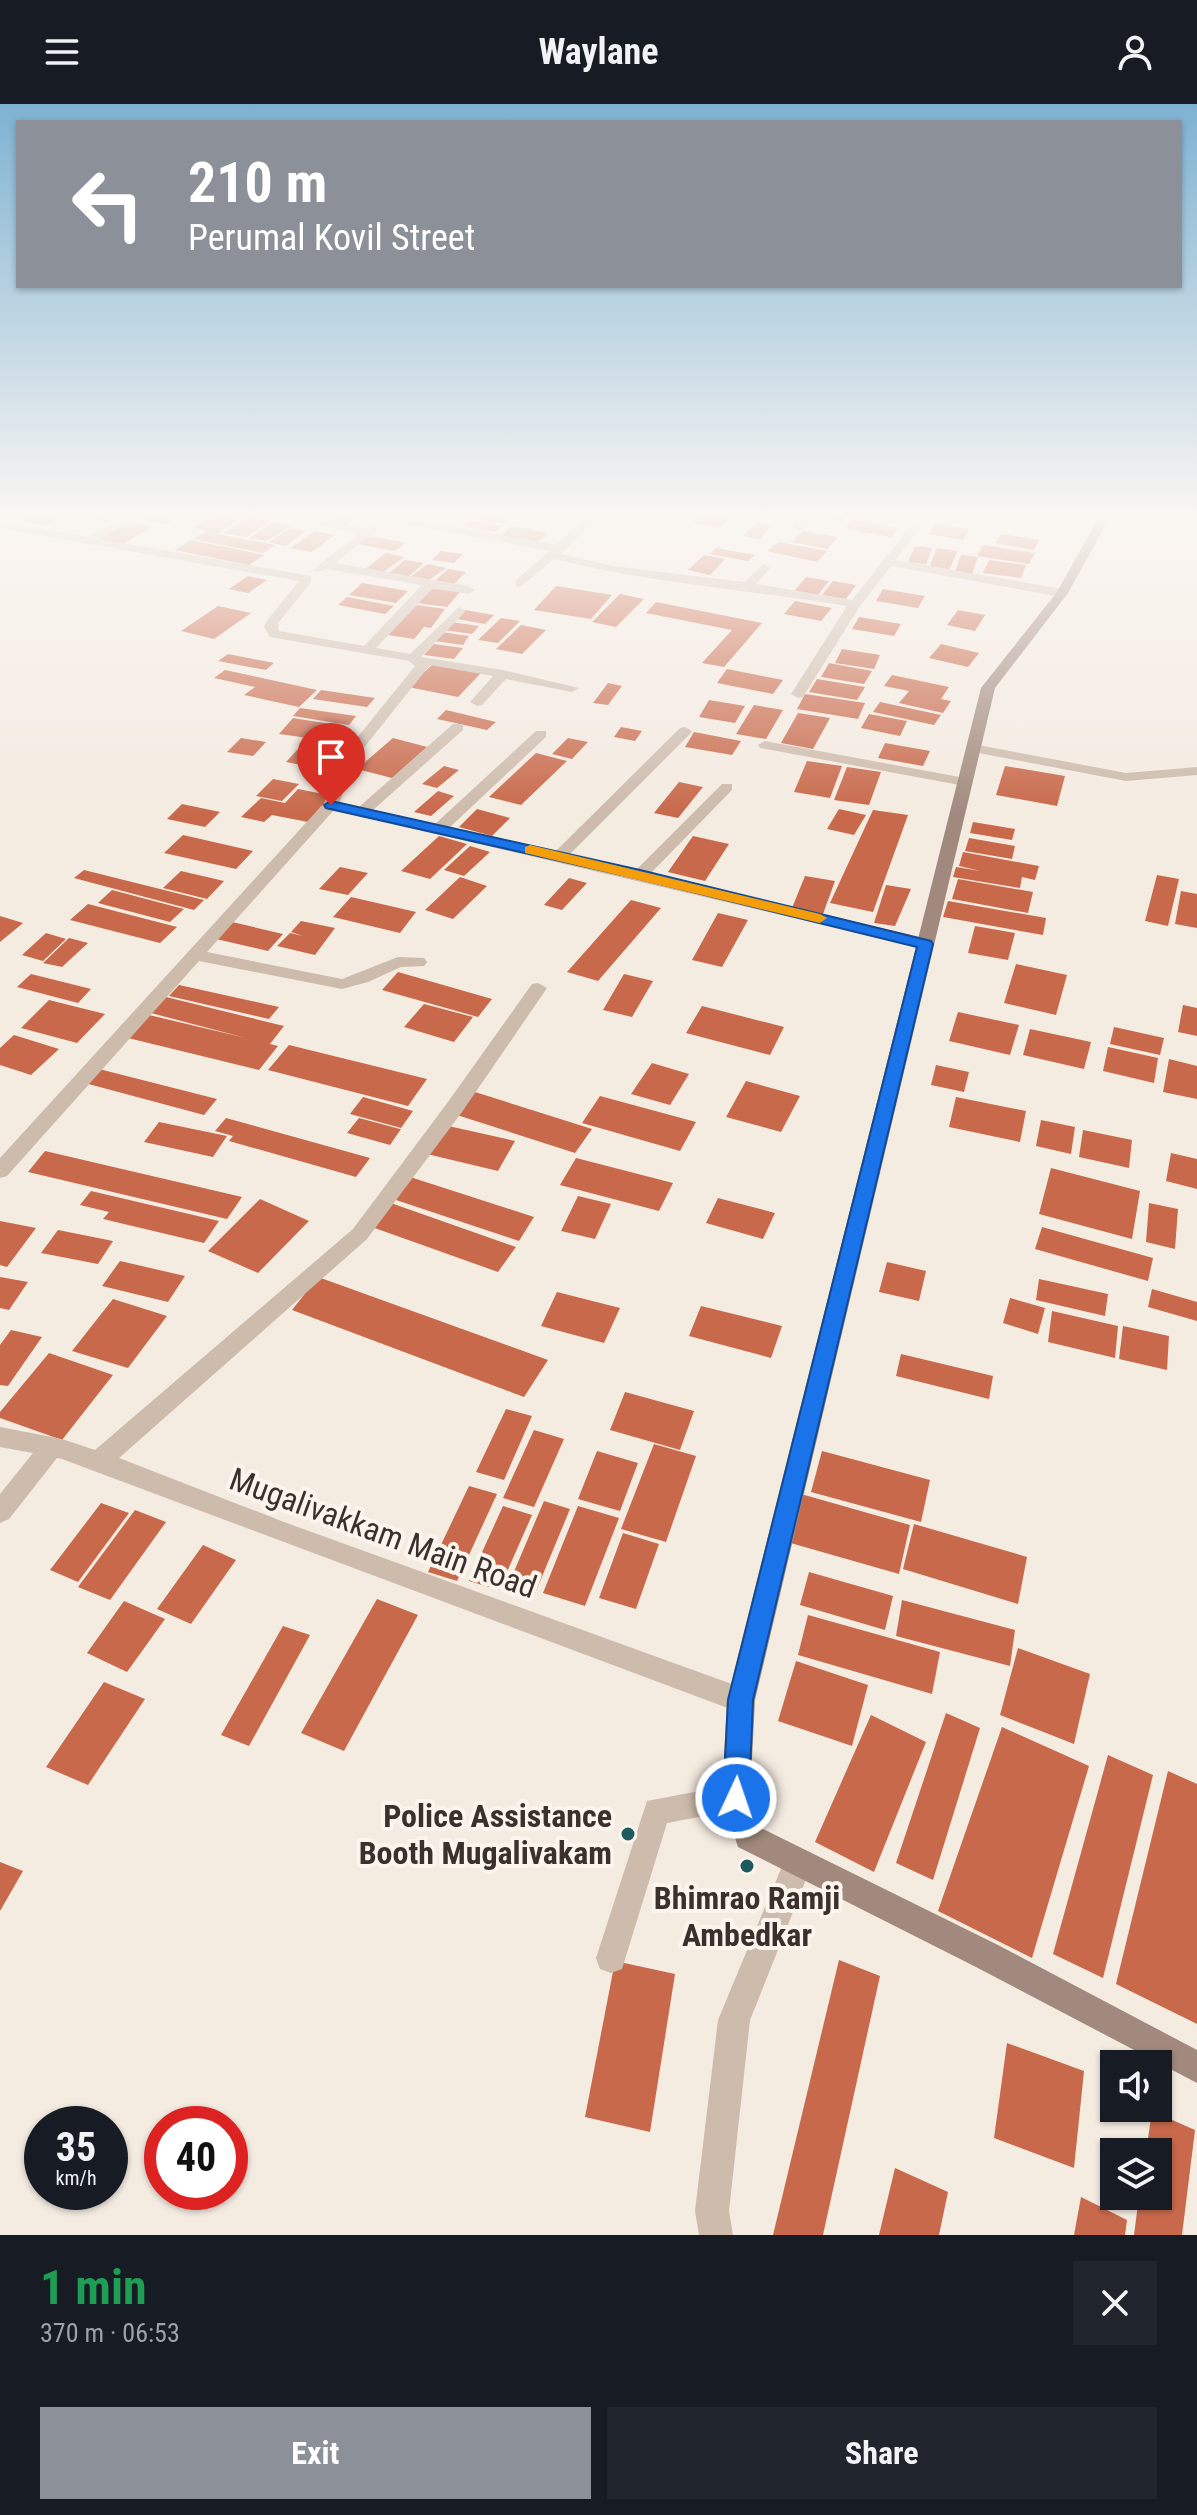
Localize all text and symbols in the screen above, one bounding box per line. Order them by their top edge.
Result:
icon: menu [40,30,84,74]
icon: person [1113,30,1157,74]
text: Waylane [538,31,659,73]
text: 210 m [188,150,327,216]
icon: left [56,152,160,256]
text: Perumal Kovil Street [188,217,475,259]
pin [297,723,365,805]
icon: arrive [309,735,353,779]
street label: Mugalivakkam Main Road [224,1460,542,1606]
position arrow [694,1756,778,1840]
place label: Police Assistance Booth Mugalivakam [359,1797,612,1872]
marker: Police Assistance Booth Mugalivakam [619,1825,637,1843]
marker: Bhimrao Ramji Ambedkar [738,1857,756,1875]
place label: Bhimrao Ramji Ambedkar [654,1879,840,1954]
map controls [1100,2050,1172,2210]
button: sound [1100,2050,1172,2122]
speed limit sign: 40 [144,2106,248,2210]
text: 35 [56,2124,96,2171]
button: layers [1100,2138,1172,2210]
text: km/h [55,2166,97,2190]
text: 1 min [40,2259,147,2316]
button: close [1073,2261,1157,2345]
text: 370 m · 06:53 [40,2318,180,2348]
button: Exit [40,2407,591,2499]
button: Share [607,2407,1157,2499]

